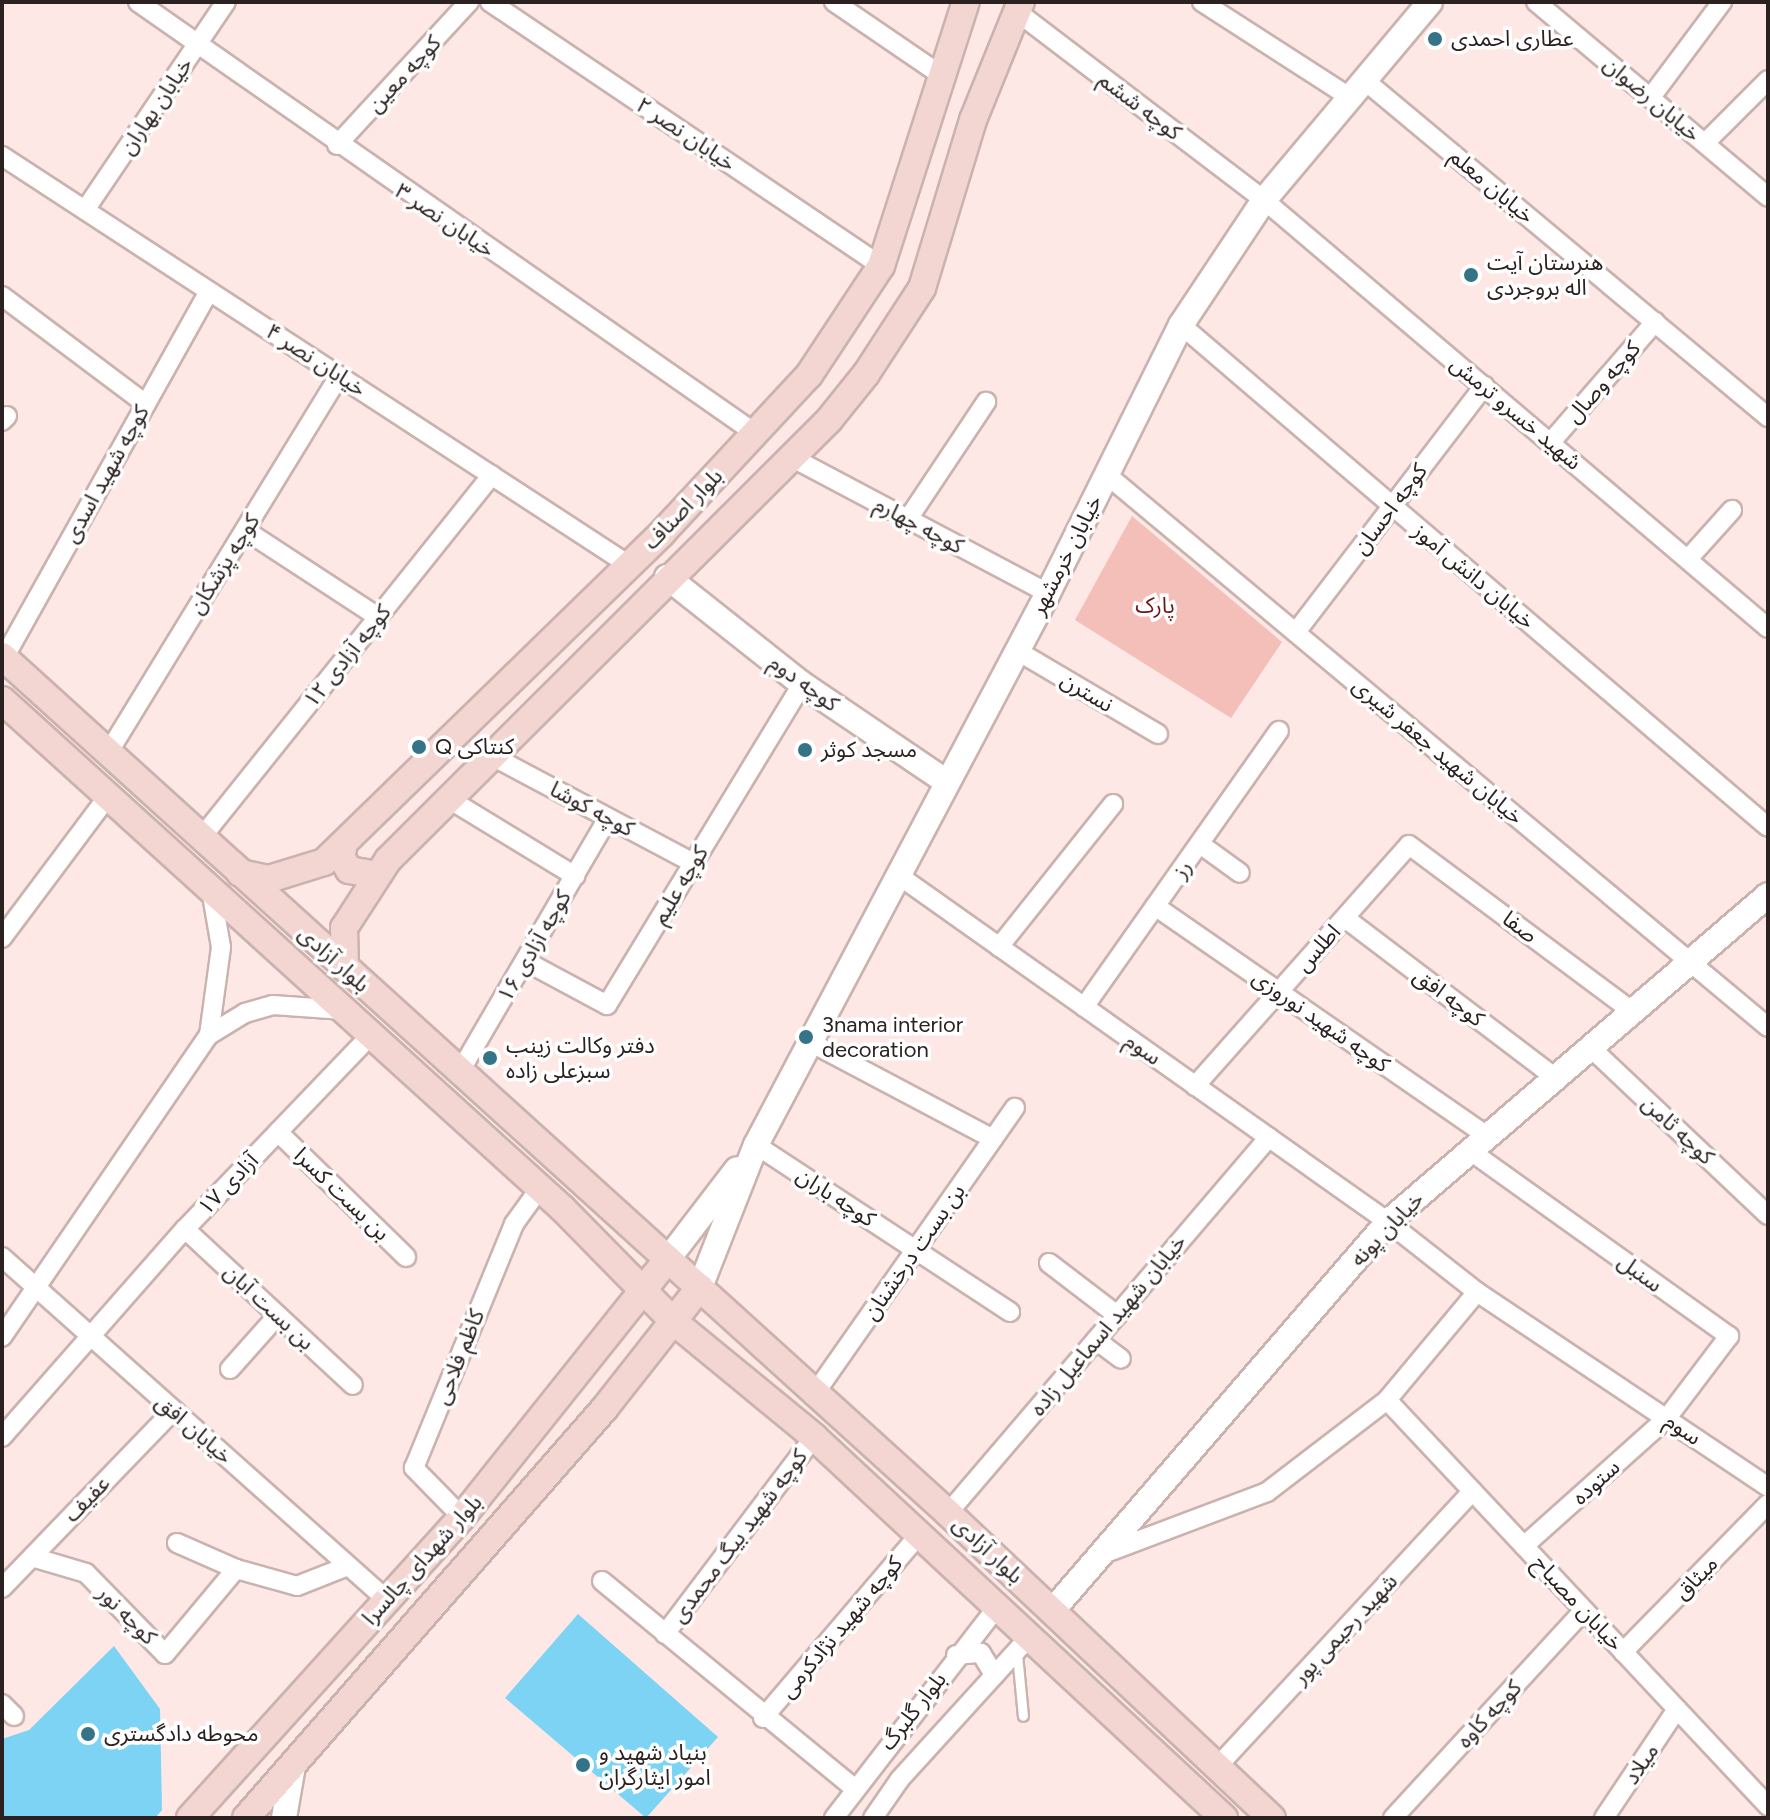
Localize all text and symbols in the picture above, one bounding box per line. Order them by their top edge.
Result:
place label: عطاری احمدی [1451,26,1574,52]
street label: کوچه معین [362,30,446,118]
marker: عطاری احمدی [1426,30,1444,48]
street label: خیابان رضوان [1598,51,1706,147]
street label: خیابان بهاران [114,52,198,160]
street label: کوچه ششم [1093,66,1187,146]
street label: خیابان نصر ۲ [631,91,741,177]
street label: خیابان معلم [1444,143,1540,229]
street label: خیابان نصر ۳ [390,177,500,263]
place label: هنرستان آیت اله بروجردی [1487,249,1603,300]
marker: هنرستان آیت اله بروجردی [1462,266,1480,284]
street label: خیابان نصر ۴ [261,318,371,402]
street label: کوچه وصال [1560,336,1646,428]
street label: شهید خسرو ترمش [1445,350,1587,476]
street label: کوچه شهید اسدی [57,401,155,547]
street label: کوچه احسان [1347,458,1433,560]
street label: بلوار اصناف [638,463,728,555]
street label: کوچه چهارم [870,491,968,559]
street label: خیابان خرمشهر [1024,491,1108,619]
street label: کوچه پزشکان [183,509,265,619]
street label: خیابان دانش آموز [1408,517,1540,635]
park label: پارک [1135,593,1175,619]
street label: کوچه آزادی ۱۲ [298,599,396,713]
street label: کوچه دوم [764,649,844,717]
street label: نسترن [1056,666,1118,718]
street label: خیابان شهید جعفر شیری [1347,672,1529,830]
place label: Q کنتاکی [435,734,514,760]
place label: مسجد کوثر [821,737,917,763]
marker: Q کنتاکی [410,738,428,756]
marker: مسجد کوثر [796,741,814,759]
street label: کوچه کوشا [545,776,639,842]
street label: کوچه علیم [646,841,714,929]
street label: رز [1167,855,1197,883]
street label: کوچه آزادی ۱۶ [491,886,577,1006]
street label: صفا [1497,905,1543,949]
street label: اطلس [1290,919,1346,977]
street label: بلوار آزادی [293,920,375,998]
street label: کوچه افق [1409,962,1489,1032]
street label: کوچه شهید نوروزی [1247,964,1395,1078]
place label: 3nama interior decoration [822,1011,963,1062]
street label: سوم [1120,1027,1166,1071]
marker: 3nama interior decoration [797,1028,815,1046]
place label: دفتر وکالت زینب سبزعلی زاده [506,1032,655,1084]
marker: دفتر وکالت زینب سبزعلی زاده [481,1049,499,1067]
street label: کوچه ثامن [1636,1090,1720,1170]
street label: بن بست کسرا [289,1142,395,1246]
street label: آزادی ۱۷ [192,1148,264,1220]
street label: کوچه باران [792,1162,880,1232]
street label: بن بست درخشنان [857,1179,971,1325]
street label: خیابان پونه [1345,1186,1429,1272]
street label: خیابان شهید اسماعیل زاده [1024,1229,1192,1421]
street label: سنبل [1613,1248,1667,1298]
street label: بن بست آبان [218,1258,320,1356]
street label: کاظم فلاحی [428,1306,490,1408]
street label: خیابان افق [150,1388,238,1470]
street label: سوم [1660,1407,1706,1451]
street label: کوچه شهید بیگ محمدی [665,1444,813,1628]
street label: ستوده [1567,1454,1625,1510]
street label: عفیف [59,1470,115,1528]
street label: بلوار شهدای چالسرا [357,1489,487,1631]
street label: بلوار آزادی [947,1511,1029,1589]
street label: خیابان مصباح [1527,1550,1629,1656]
street label: میثاق [1669,1550,1723,1606]
street label: کوچه شهید نژادکرمی [774,1551,908,1703]
street label: شهید رحیمی پور [1287,1568,1403,1690]
street label: کوچه نور [92,1580,162,1650]
street label: بلوار گلبرگ [874,1667,952,1755]
street label: کوچه کاوه [1451,1675,1527,1753]
place label: محوطه دادگستری [104,1721,259,1747]
marker: محوطه دادگستری [79,1725,97,1743]
place label: بنیاد شهید و امور ایثارگران [599,1739,711,1790]
street label: میلاد [1618,1739,1664,1789]
marker: بنیاد شهید و امور ایثارگران [574,1756,592,1774]

